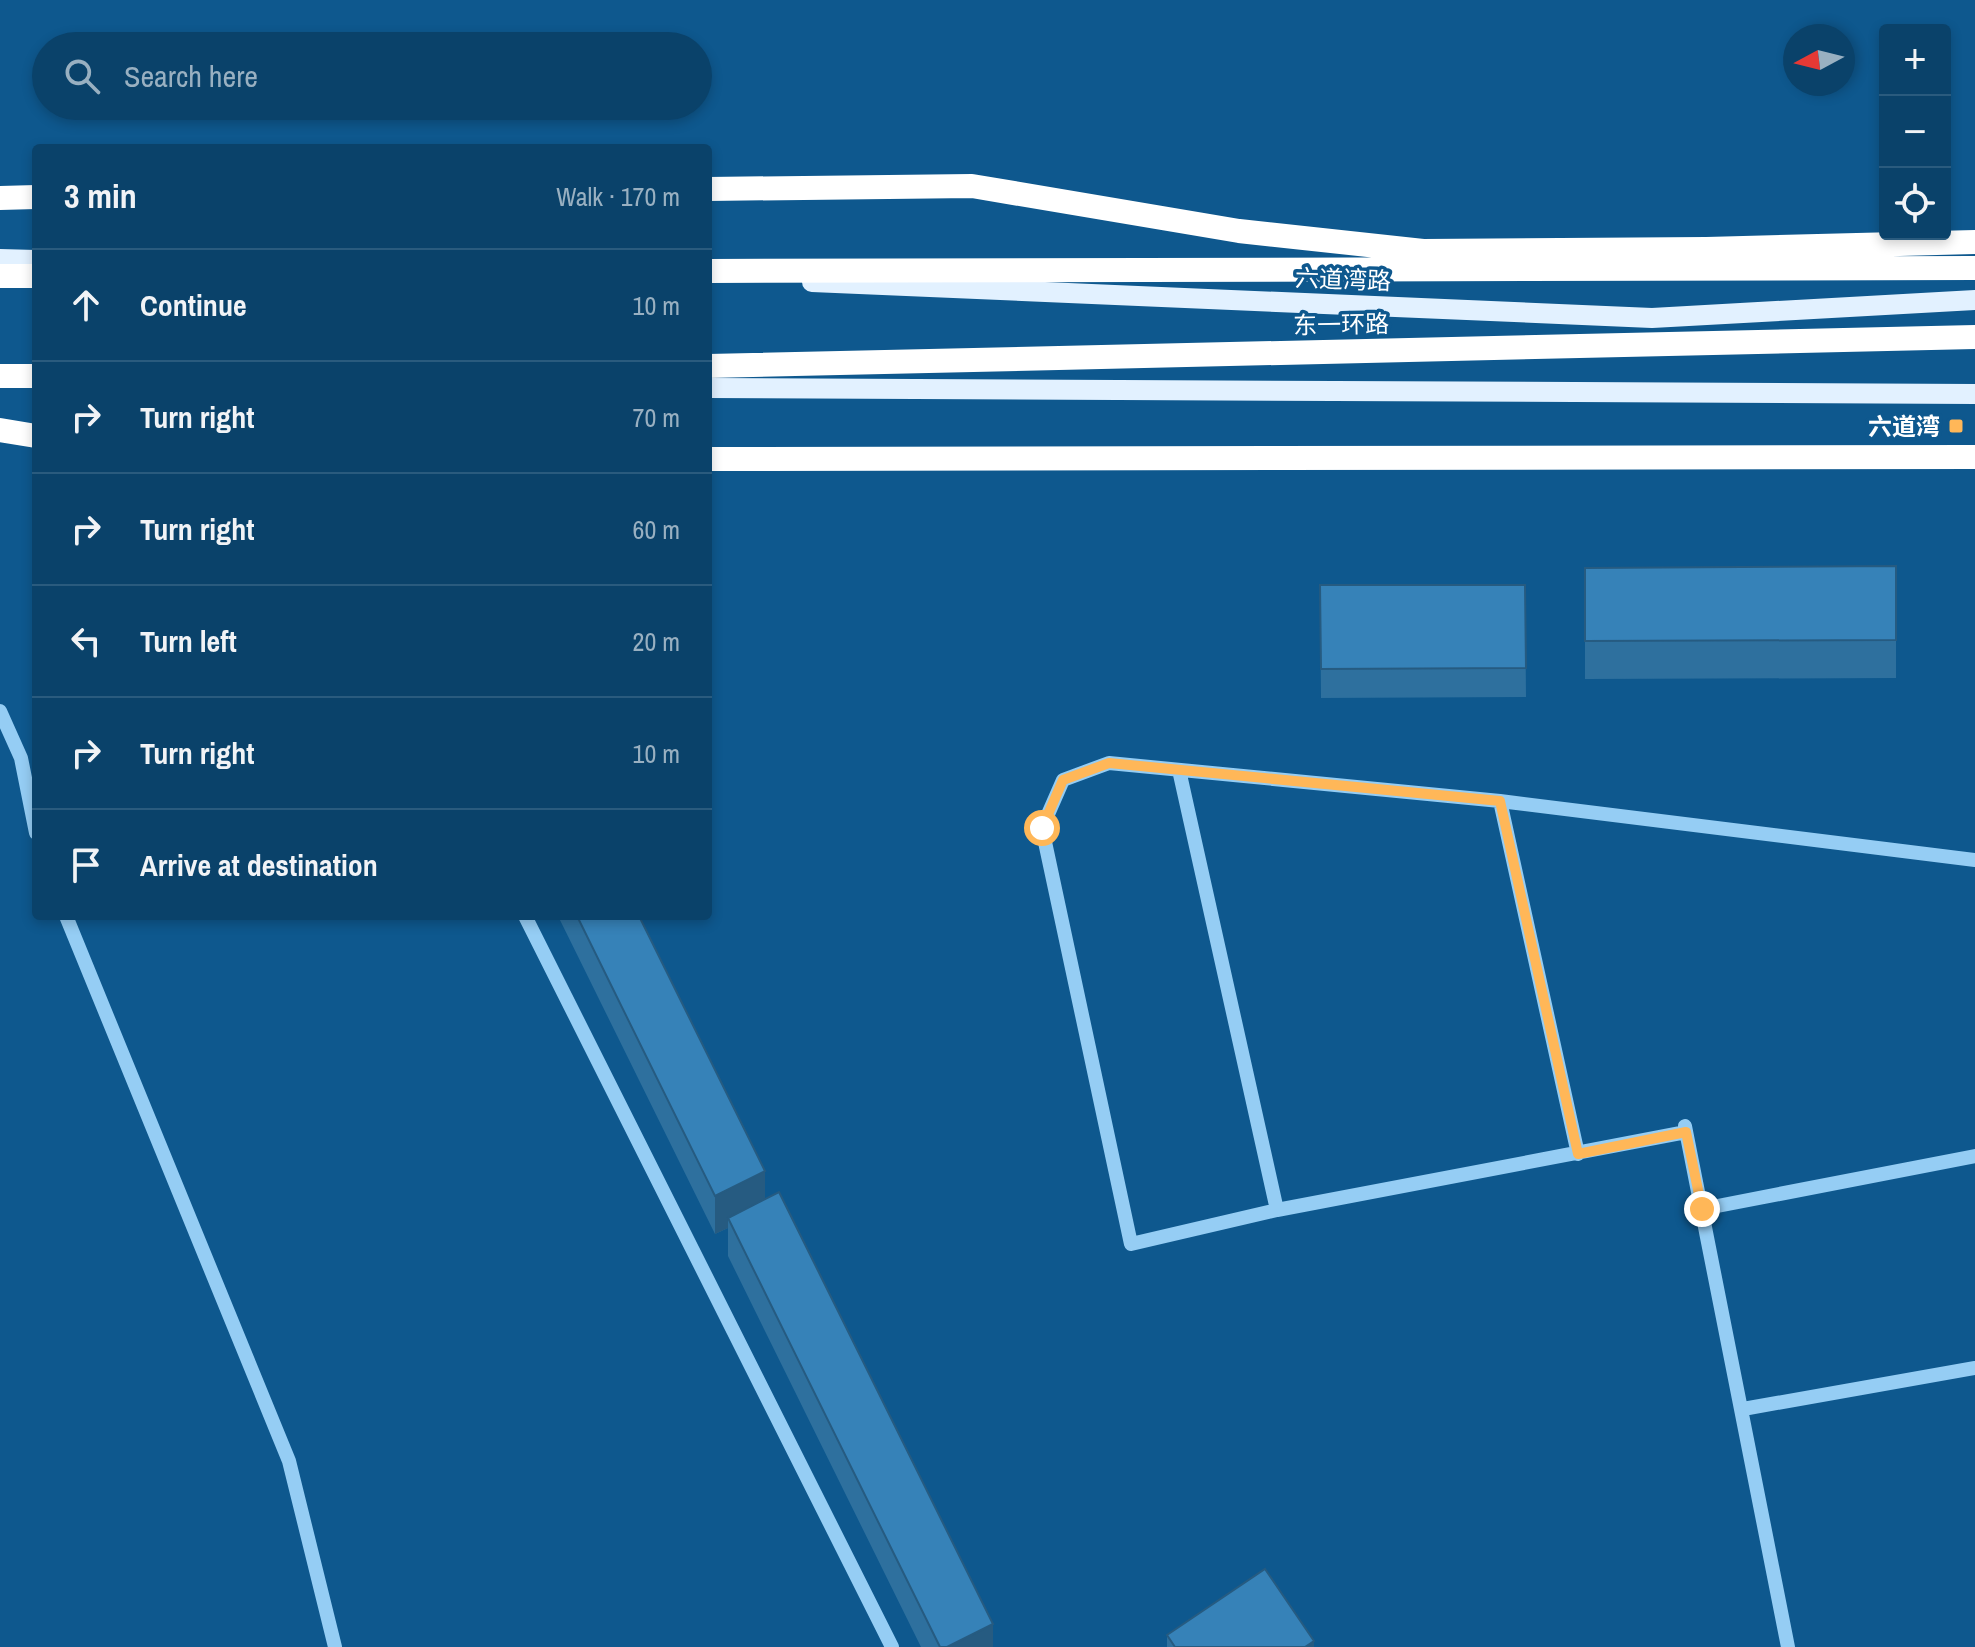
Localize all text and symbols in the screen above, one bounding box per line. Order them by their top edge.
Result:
north arrow [1783,24,1855,96]
map controls [1879,24,1951,240]
button: + [1879,24,1951,96]
search box [32,32,712,120]
icon: search [60,54,104,98]
text: Search here [124,56,258,96]
button: − [1879,96,1951,168]
button: locate [1879,168,1951,240]
text: 3 min [64,173,137,219]
text: Walk · 170 m [556,179,680,214]
street label: 六道湾路 [1294,261,1392,297]
icon: ahead [64,283,108,327]
text: Continue [140,285,247,325]
text: 10 m [633,288,680,323]
street label: 东一环路 [1293,307,1389,341]
icon: right [64,395,108,439]
text: Turn right [140,397,254,437]
text: 70 m [633,400,680,435]
place label: 六道湾 [1868,410,1940,442]
marker: 六道湾 [1947,417,1965,435]
icon: right [64,507,108,551]
text: Turn right [140,509,254,549]
text: 60 m [633,512,680,547]
icon: left [64,619,108,663]
text: Turn left [140,621,237,661]
text: 20 m [633,624,680,659]
icon: right [64,731,108,775]
text: Turn right [140,733,254,773]
text: 10 m [633,736,680,771]
route start [1024,810,1060,846]
icon: arrive [64,843,108,887]
text: Arrive at destination [140,845,378,885]
route end [1684,1191,1720,1227]

